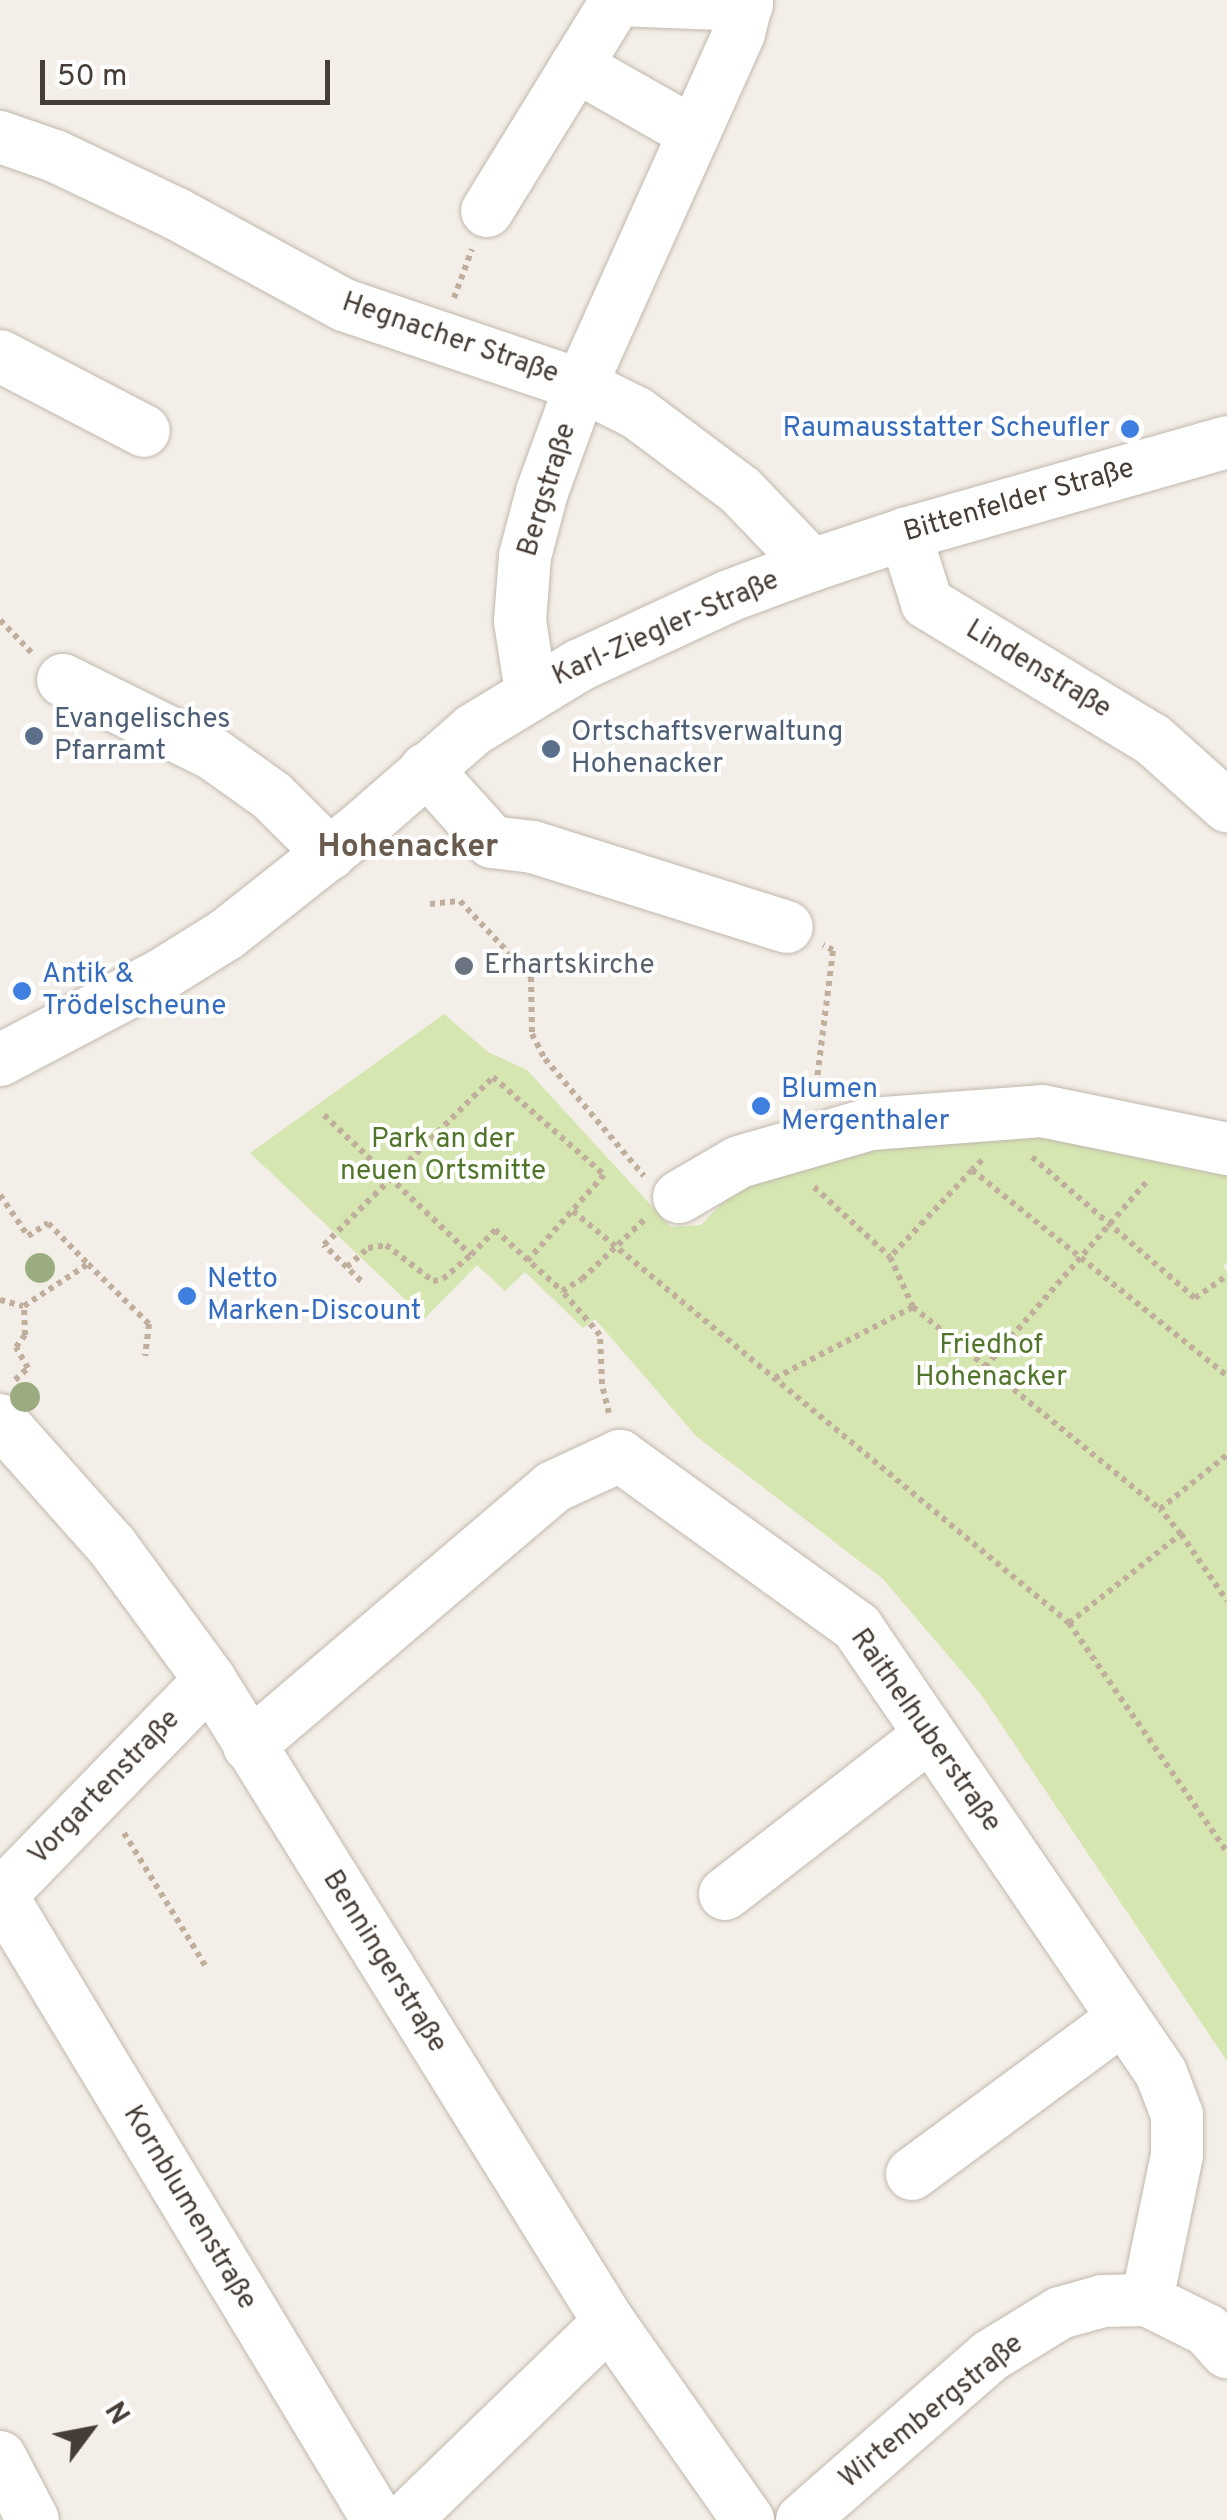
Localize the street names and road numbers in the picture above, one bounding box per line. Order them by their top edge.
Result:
street label: Hegnacher Straße [337,286,563,392]
street label: Bergstraße [512,419,584,561]
street label: Bittenfelder Straße [900,452,1138,550]
street label: Karl-Ziegler-Straße [548,564,784,694]
street label: Lindenstraße [959,613,1117,727]
street label: Raithelhuberstraße [842,1623,1008,1839]
street label: Vorgartenstraße [22,1703,188,1873]
street label: Benningerstraße [314,1865,454,2059]
street label: Kornblumenstraße [115,2100,263,2316]
street label: Wirtembergstraße [833,2328,1031,2496]

